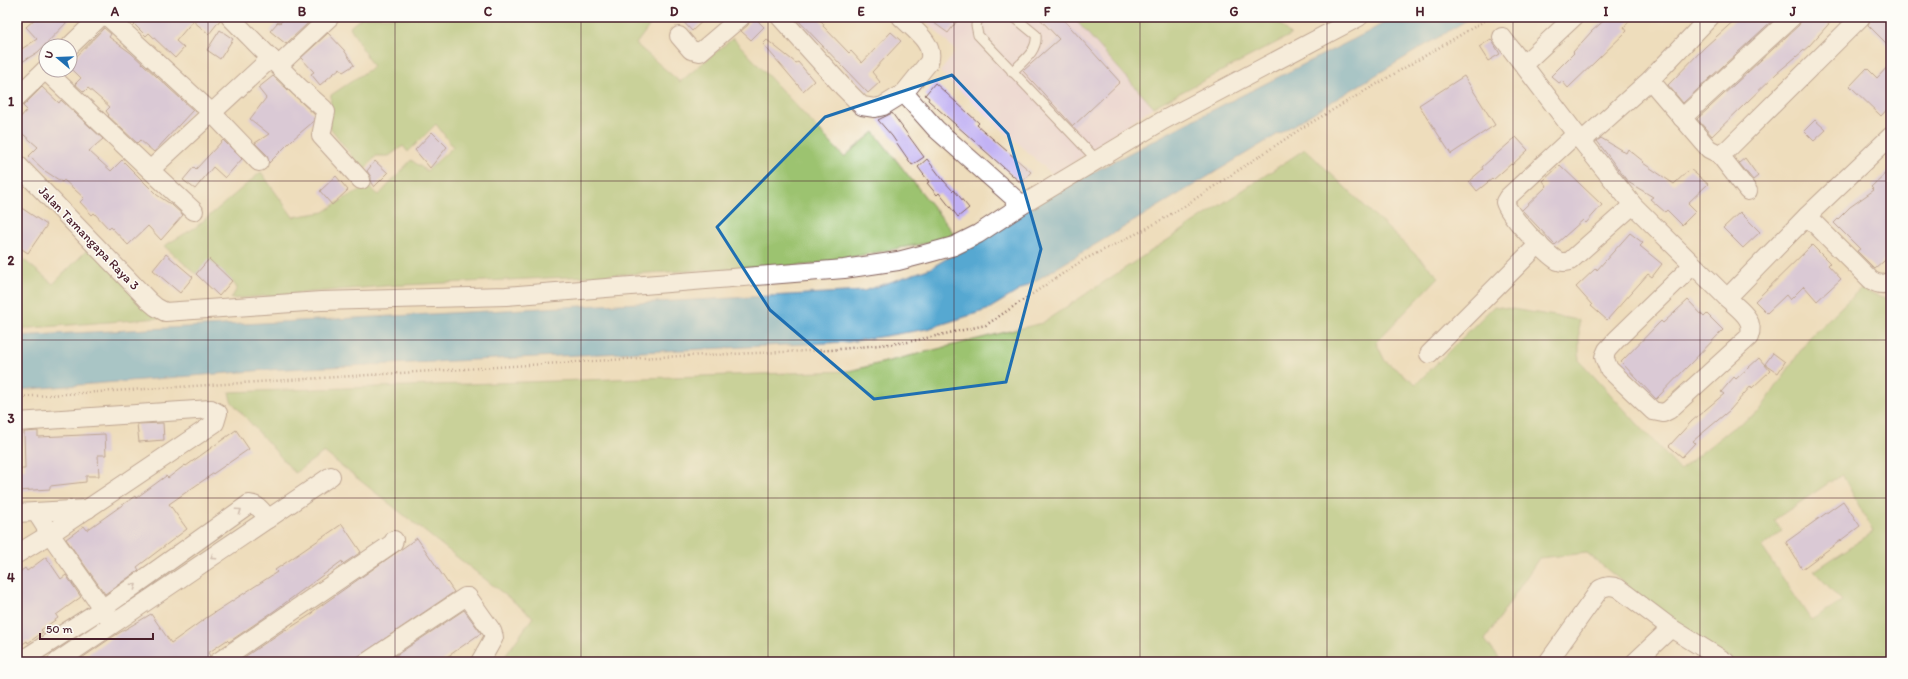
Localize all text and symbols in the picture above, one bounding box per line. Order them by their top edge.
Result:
text: A [110,4,120,19]
text: B [298,4,307,19]
text: C [484,4,493,19]
text: D [670,4,679,19]
text: E [857,4,865,19]
text: F [1044,4,1051,19]
text: G [1230,4,1239,19]
text: H [1416,4,1425,19]
text: I [1604,4,1609,19]
text: J [1789,4,1797,19]
north arrow [38,38,78,78]
text: U [42,49,56,60]
text: 1 [8,94,14,109]
street label: Jalan Tamangapa Raya 3 [36,183,142,293]
text: 2 [8,253,15,268]
text: 3 [7,411,15,426]
one-way arrow [235,508,242,515]
one-way arrow [210,552,217,559]
text: 4 [7,570,15,585]
one-way arrow [129,584,136,591]
scale bar [40,615,153,641]
text: 50 m [46,622,72,636]

